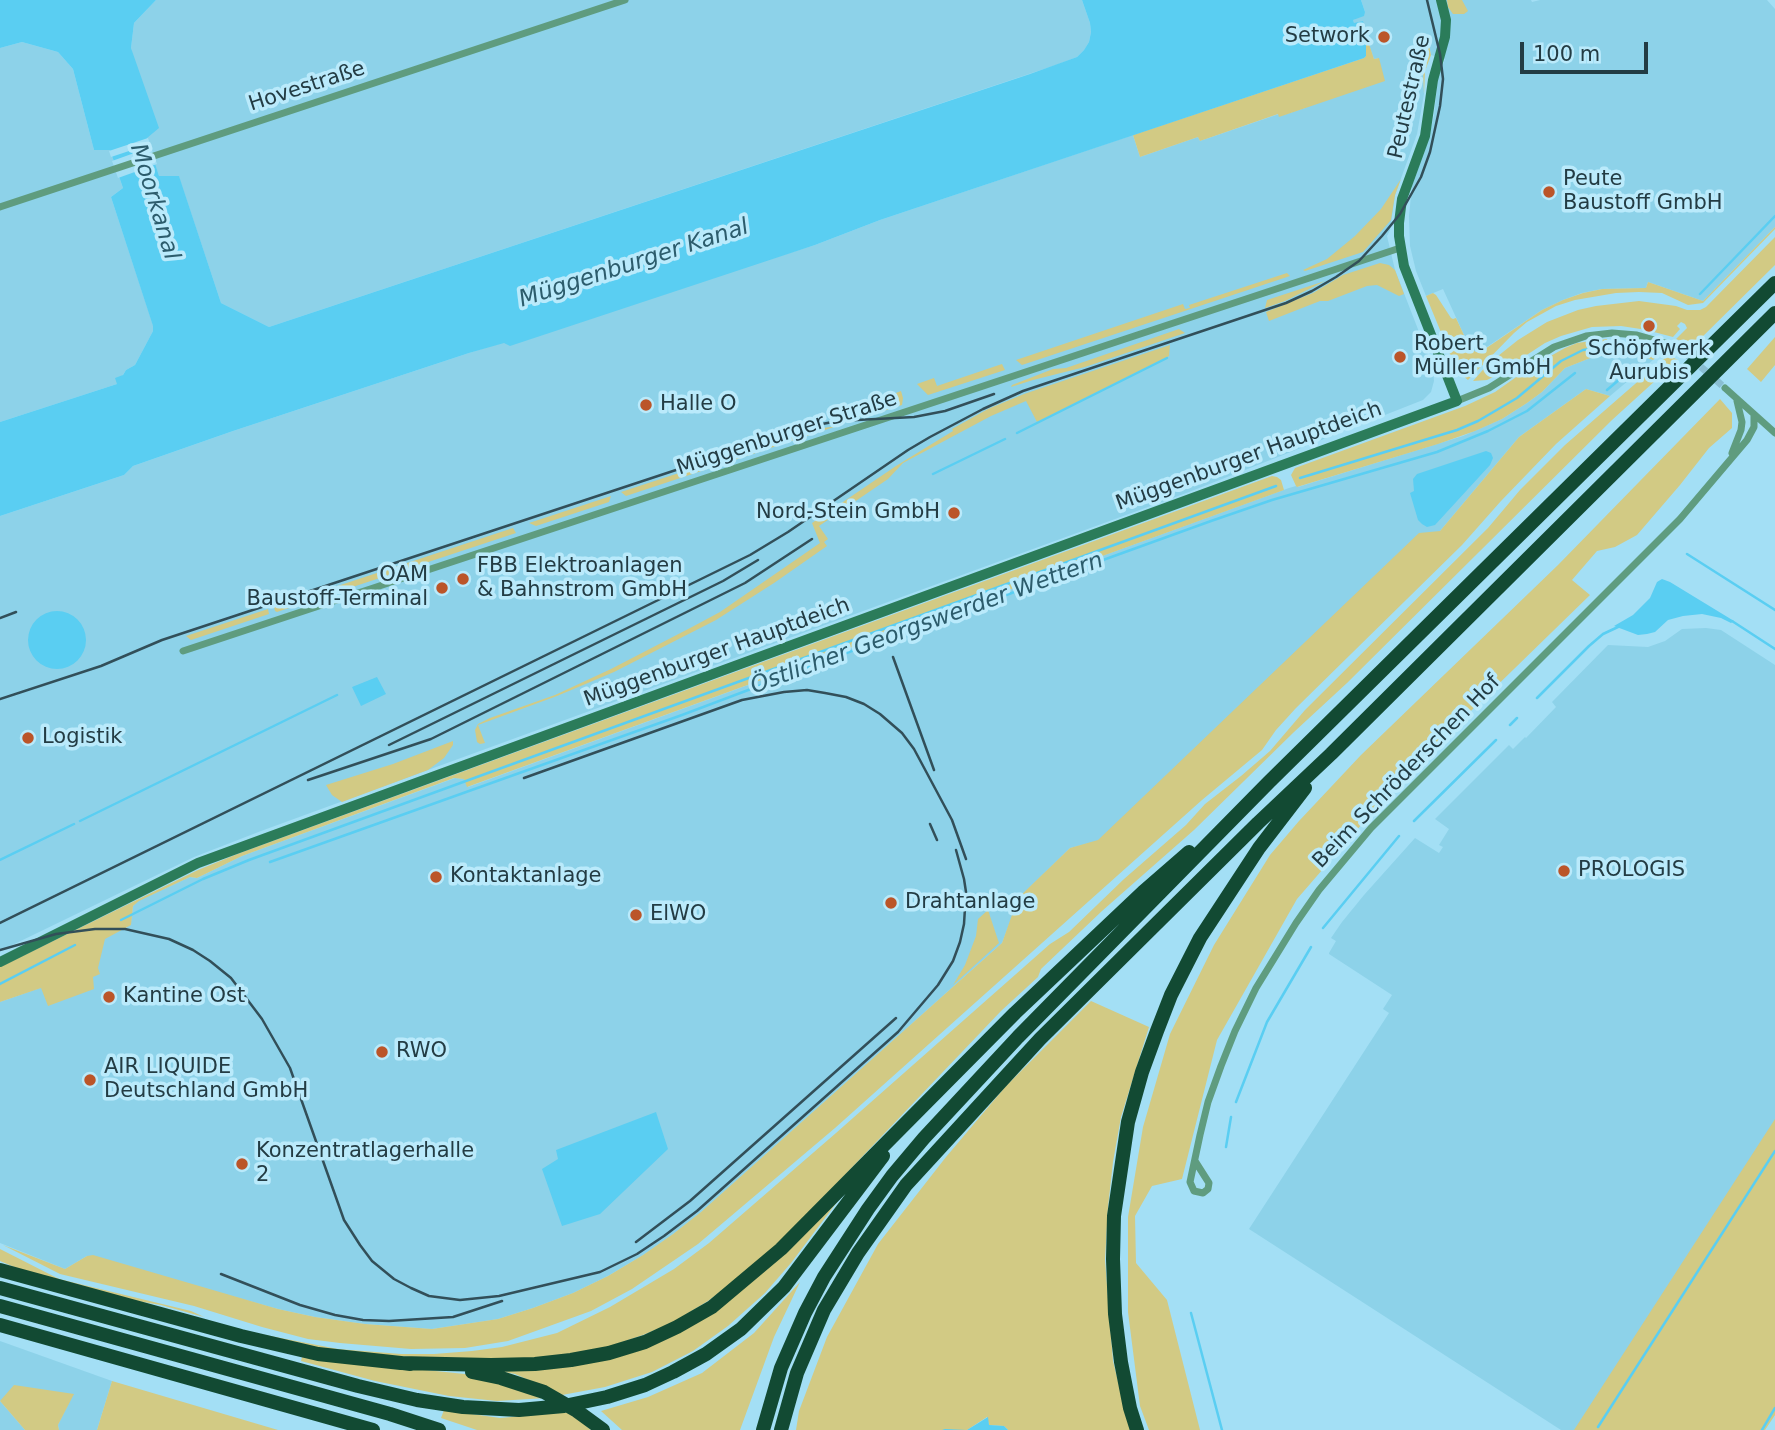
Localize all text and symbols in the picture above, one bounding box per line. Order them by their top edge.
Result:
place label: Setwork [1285,24,1370,50]
scale bar [1523,28,1651,72]
marker: Setwork [1376,29,1392,45]
street label: Peutestraße [1384,33,1436,161]
text: 100 m [1533,42,1600,66]
street label: Hovestraße [246,56,368,118]
water label: Moorkanal [123,141,185,263]
place label: Peute Baustoff GmbH [1563,167,1723,217]
marker: Peute Baustoff GmbH [1541,184,1557,200]
water label: Müggenburger Kanal [516,214,752,314]
marker: Schöpfwerk Aurubis [1641,318,1657,334]
place label: Robert Müller GmbH [1414,332,1551,382]
place label: Schöpfwerk Aurubis [1588,337,1710,387]
marker: Robert Müller GmbH [1392,349,1408,365]
street label: Müggenburger Straße [674,386,900,482]
place label: Halle O [660,392,736,418]
marker: Halle O [638,397,654,413]
street label: Müggenburger Hauptdeich [1113,397,1385,517]
place label: Nord-Stein GmbH [756,500,940,526]
marker: Nord-Stein GmbH [946,505,962,521]
water label: Östlicher Georgswerder Wettern [747,547,1107,701]
place label: FBB Elektroanlagen & Bahnstrom GmbH [477,554,687,604]
place label: OAM Baustoff-Terminal [247,563,428,613]
marker: FBB Elektroanlagen & Bahnstrom GmbH [455,571,471,587]
marker: OAM Baustoff-Terminal [434,580,450,596]
street label: Müggenburger Hauptdeich [581,593,853,713]
street label: Beim Schröderschen Hof [1308,670,1506,874]
place label: Logistik [42,725,123,751]
marker: Logistik [20,730,36,746]
place label: PROLOGIS [1578,858,1685,884]
marker: PROLOGIS [1556,863,1572,879]
place label: Kontaktanlage [450,864,602,890]
marker: Kontaktanlage [428,869,444,885]
place label: Drahtanlage [905,890,1035,916]
marker: Drahtanlage [883,895,899,911]
place label: ElWO [650,902,706,928]
marker: ElWO [628,907,644,923]
place label: Kantine Ost [123,984,245,1010]
marker: Kantine Ost [101,989,117,1005]
place label: RWO [396,1039,447,1065]
marker: RWO [374,1044,390,1060]
place label: AIR LIQUIDE Deutschland GmbH [104,1055,308,1105]
marker: AIR LIQUIDE Deutschland GmbH [82,1072,98,1088]
place label: Konzentratlagerhalle 2 [256,1139,474,1189]
marker: Konzentratlagerhalle 2 [234,1156,250,1172]

